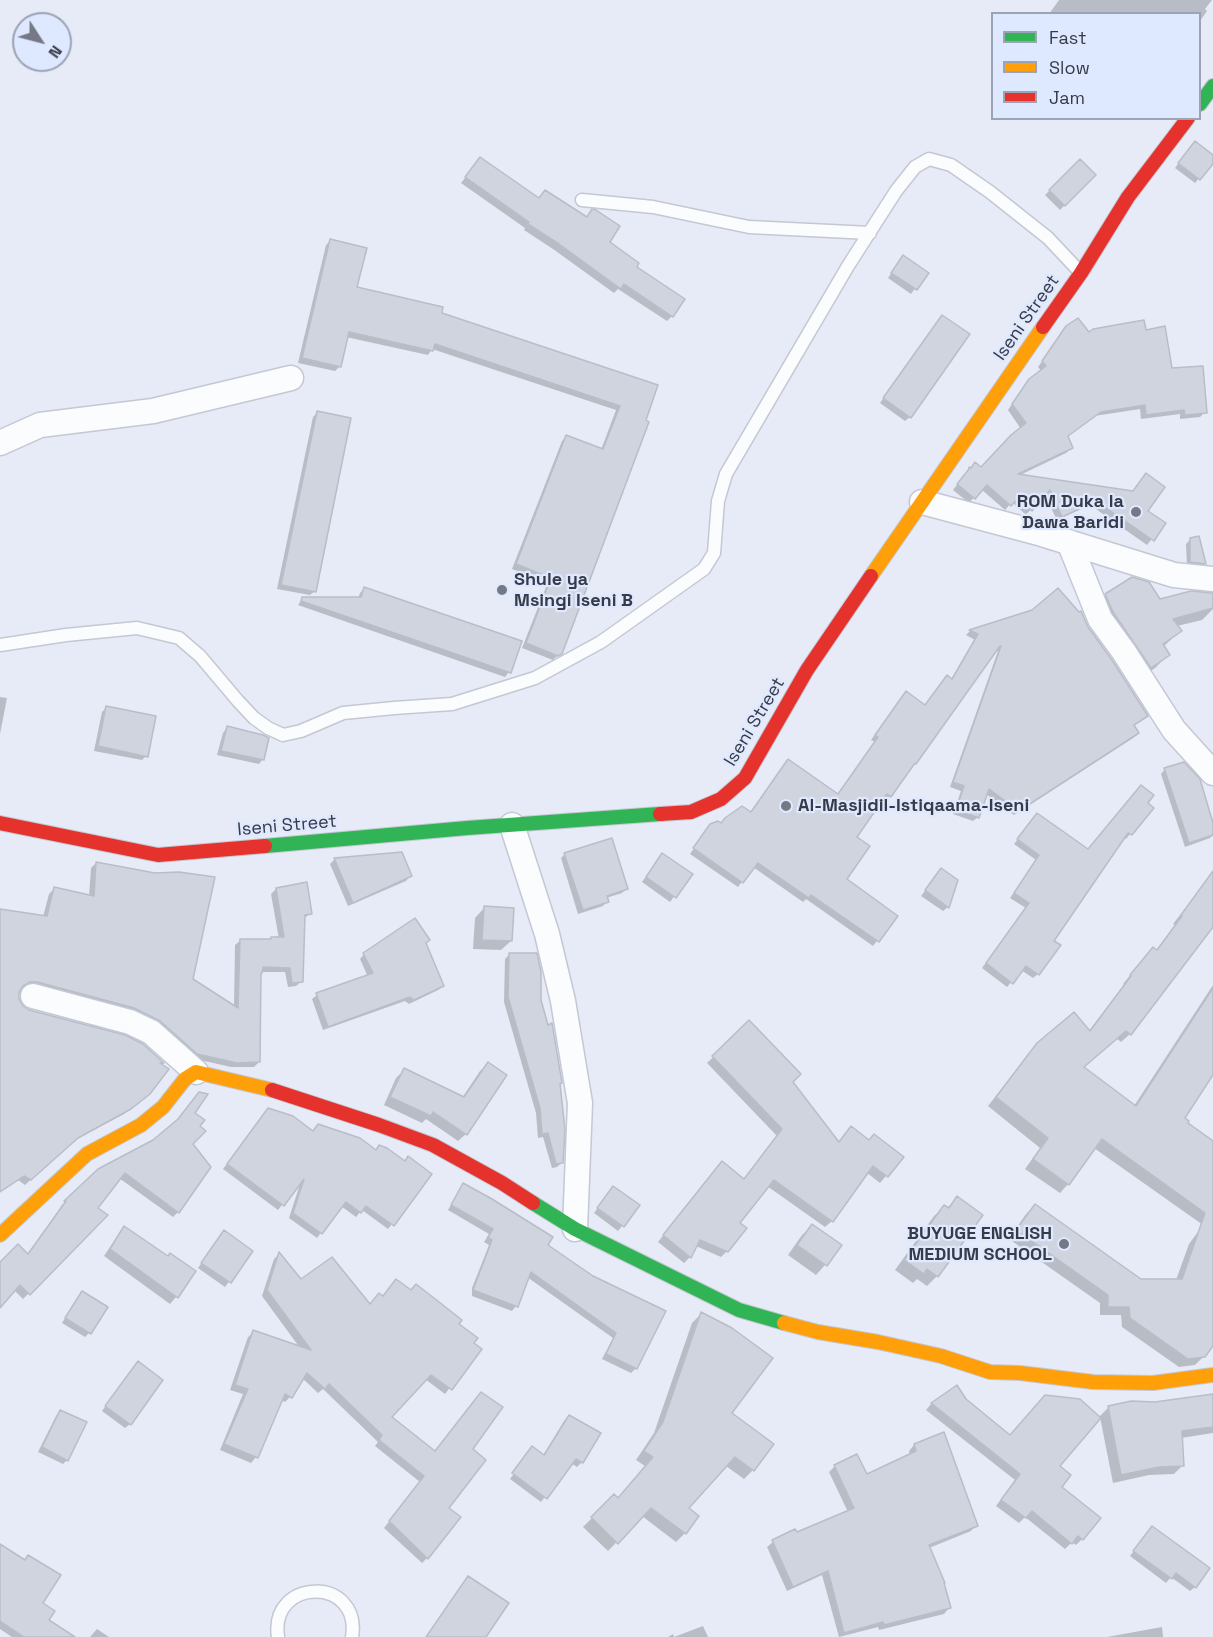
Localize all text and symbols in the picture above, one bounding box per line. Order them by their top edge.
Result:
north arrow [12,12,72,72]
legend [991,12,1201,120]
text: Fast [1049,26,1086,49]
text: N [44,41,67,62]
text: Slow [1049,56,1090,79]
text: Jam [1049,86,1085,109]
street label: Iseni Street [990,271,1064,365]
place label: ROM Duka la Dawa Baridi [1017,491,1124,534]
marker: ROM Duka la Dawa Baridi [1129,505,1143,519]
place label: Shule ya Msingi Iseni B [514,569,633,612]
marker: Shule ya Msingi Iseni B [495,583,509,597]
street label: Iseni Street [720,674,790,770]
place label: Al-Masjidil-Istiqaama-Iseni [798,795,1029,817]
marker: Al-Masjidil-Istiqaama-Iseni [779,799,793,813]
street label: Iseni Street [236,811,338,841]
place label: BUYUGE ENGLISH MEDIUM SCHOOL [907,1223,1052,1266]
marker: BUYUGE ENGLISH MEDIUM SCHOOL [1057,1237,1071,1251]

